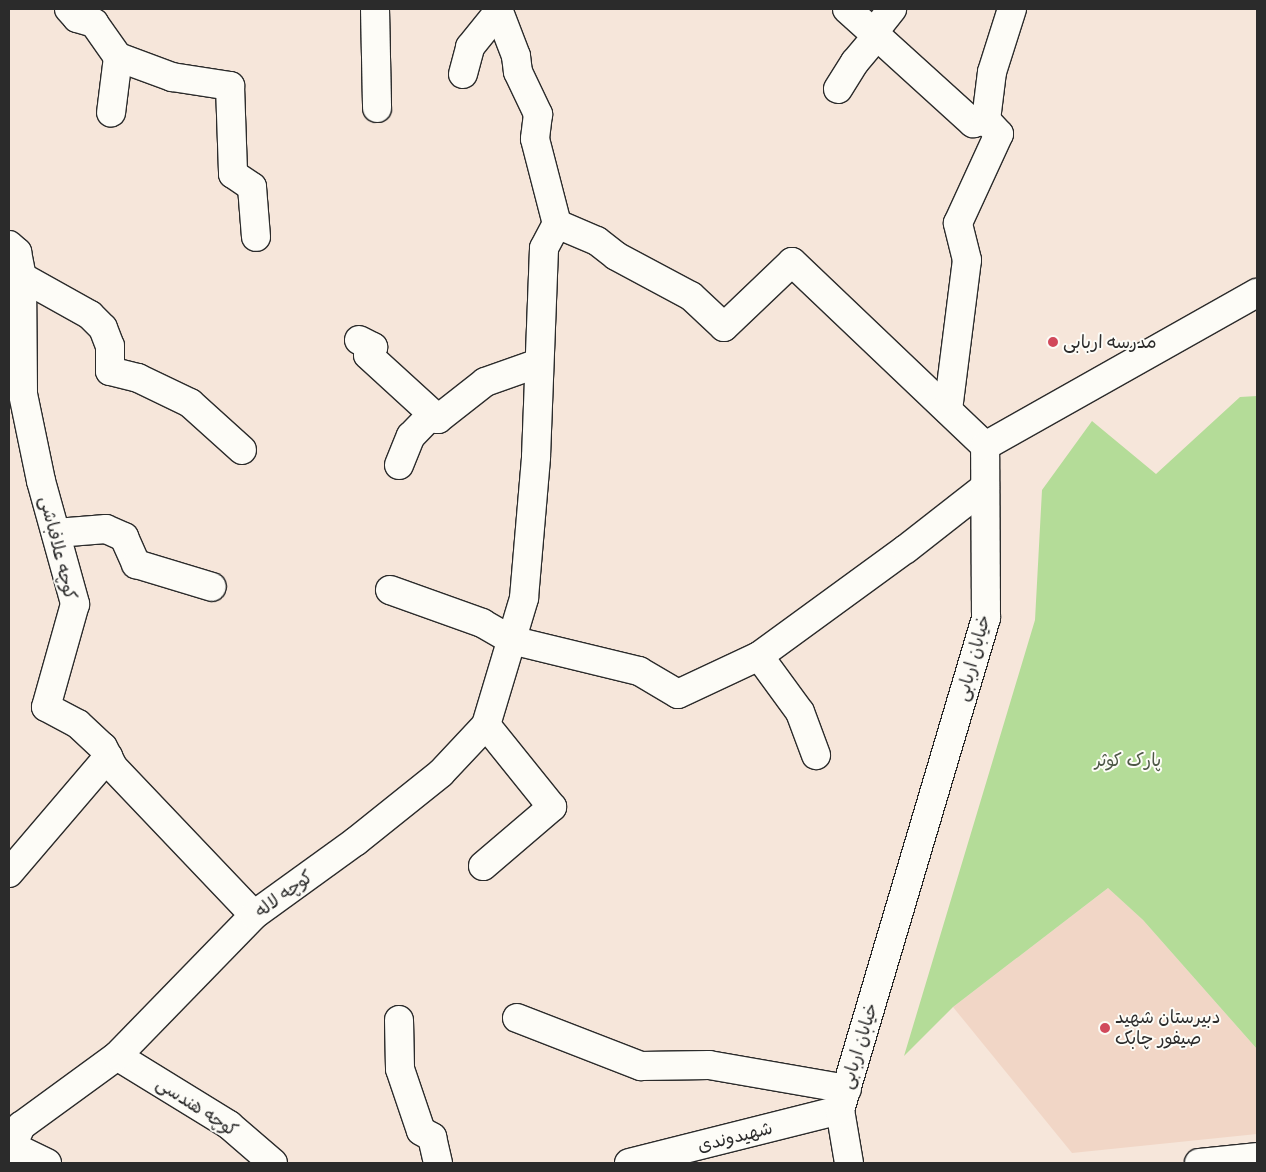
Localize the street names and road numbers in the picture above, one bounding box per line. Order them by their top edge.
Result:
street label: کوچه علافباشی [35,494,81,602]
street label: خیابان اربابی [951,612,995,704]
street label: کوچه لاله [251,866,317,922]
street label: خیابان اربابی [836,1001,882,1091]
street label: کوچه هندسی [152,1073,242,1141]
street label: شهیدوندی [695,1117,775,1157]

